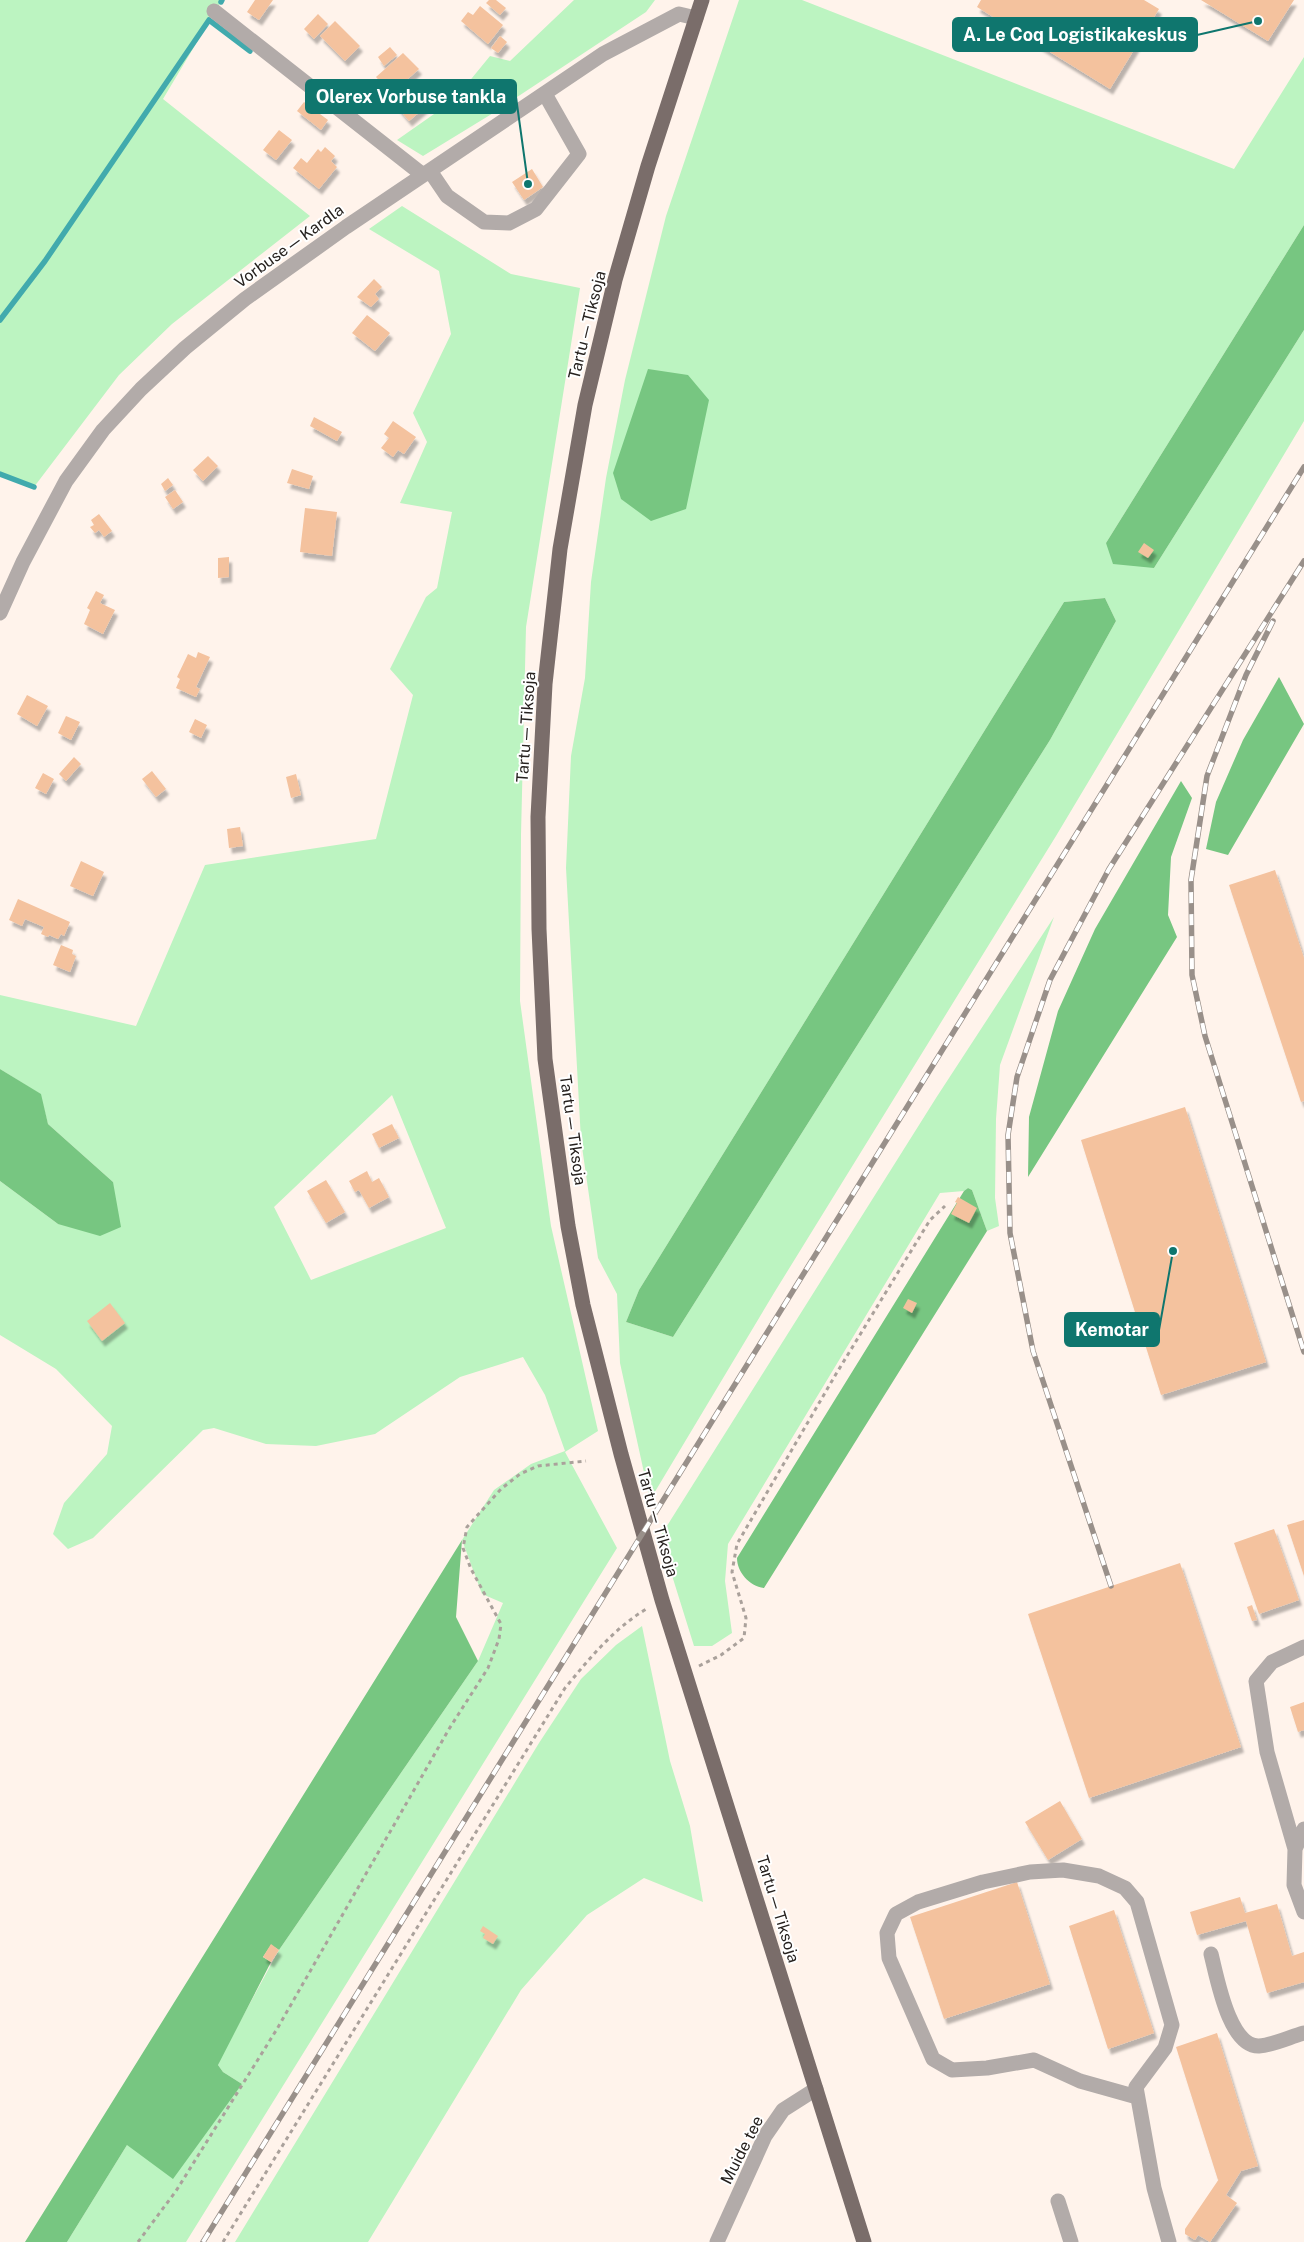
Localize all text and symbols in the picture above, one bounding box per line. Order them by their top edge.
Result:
callout: A. Le Coq Logistikakeskus [953,18,1197,51]
text: A. Le Coq Logistikakeskus [963,24,1187,45]
callout: Olerex Vorbuse tankla [306,80,516,113]
text: Olerex Vorbuse tankla [316,86,506,107]
street label: Vorbuse — Kardla [231,200,347,292]
street label: Tartu — Tiksoja [564,269,610,381]
street label: Tartu — Tiksoja [513,671,539,783]
street label: Tartu — Tiksoja [556,1074,590,1186]
callout: Kemotar [1065,1313,1159,1346]
text: Kemotar [1075,1319,1150,1340]
street label: Tartu — Tiksoja [634,1467,682,1579]
street label: Tartu — Tiksoja [753,1853,803,1965]
street label: Muide tee [717,2113,767,2187]

